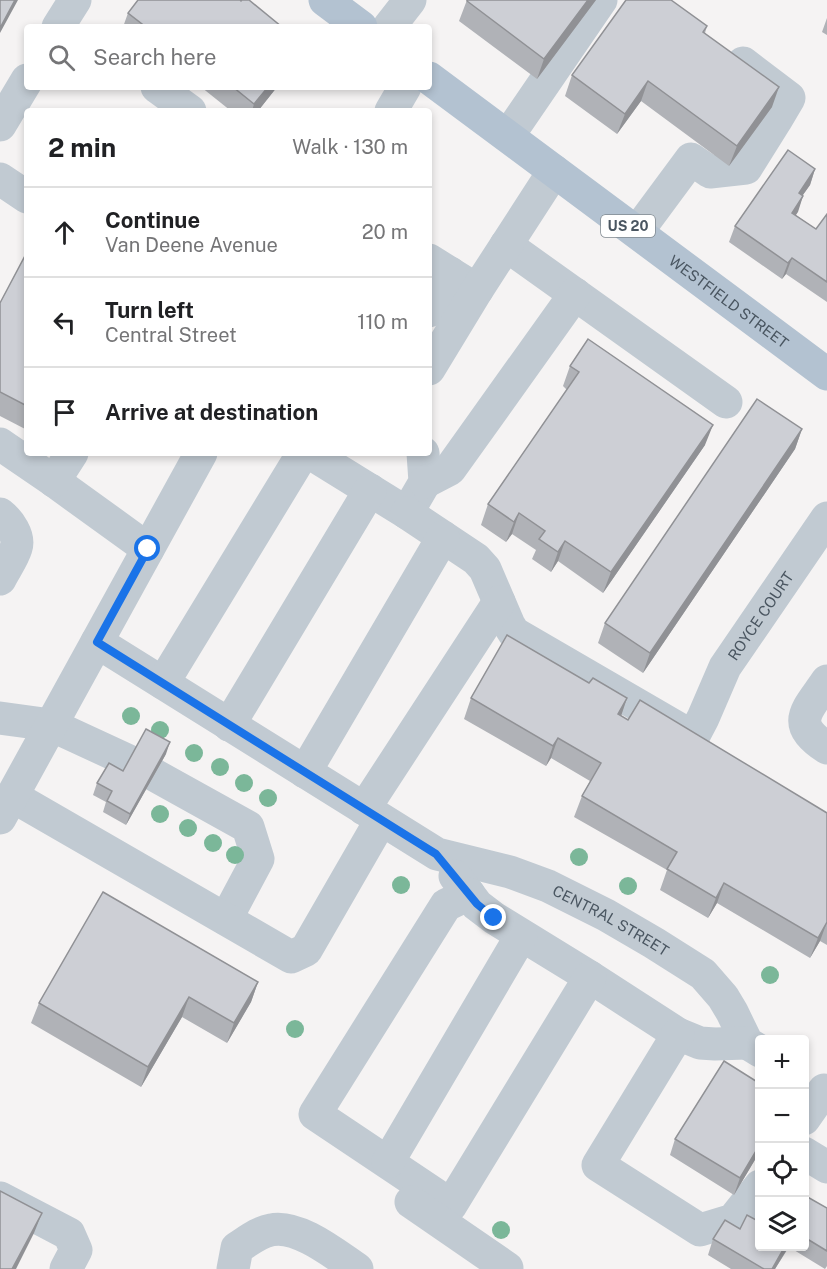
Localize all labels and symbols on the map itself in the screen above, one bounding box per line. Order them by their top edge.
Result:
road number: US 20 [601,215,655,237]
street label: WESTFIELD STREET [666,251,792,351]
route start [134,535,160,561]
street label: ROYCE COURT [724,568,796,663]
street label: CENTRAL STREET [550,881,672,959]
route end [480,904,506,930]

